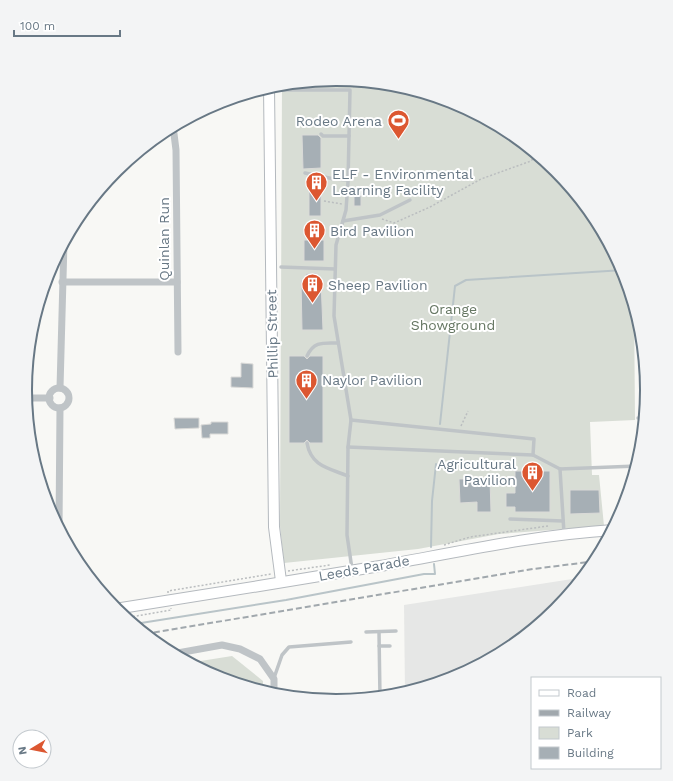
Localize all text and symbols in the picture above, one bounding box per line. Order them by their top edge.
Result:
scale bar [14,12,120,38]
text: 100 m [20,19,55,33]
sports icon: Rodeo Arena [385,108,411,141]
place label: Rodeo Arena [296,113,382,129]
place label: ELF - Environmental Learning Facility [332,166,474,198]
building icon: ELF - Environmental Learning Facility [304,169,330,202]
street label: Quinlan Run [156,197,172,281]
building icon: Bird Pavilion [301,218,327,251]
place label: Bird Pavilion [330,223,414,239]
building icon: Sheep Pavilion [299,272,325,305]
place label: Sheep Pavilion [328,277,428,293]
street label: Phillip Street [263,289,281,379]
park label: Orange Showground [411,301,495,333]
building icon: Naylor Pavilion [293,367,319,400]
place label: Naylor Pavilion [322,372,422,388]
place label: Agricultural Pavilion [437,456,517,488]
building icon: Agricultural Pavilion [519,459,545,492]
street label: Leeds Parade [317,552,411,584]
legend [531,677,661,769]
text: Road [567,686,596,700]
text: Railway [567,706,612,720]
text: Park [567,726,593,740]
north arrow [12,729,52,769]
text: N [16,746,30,756]
text: Building [567,746,614,760]

